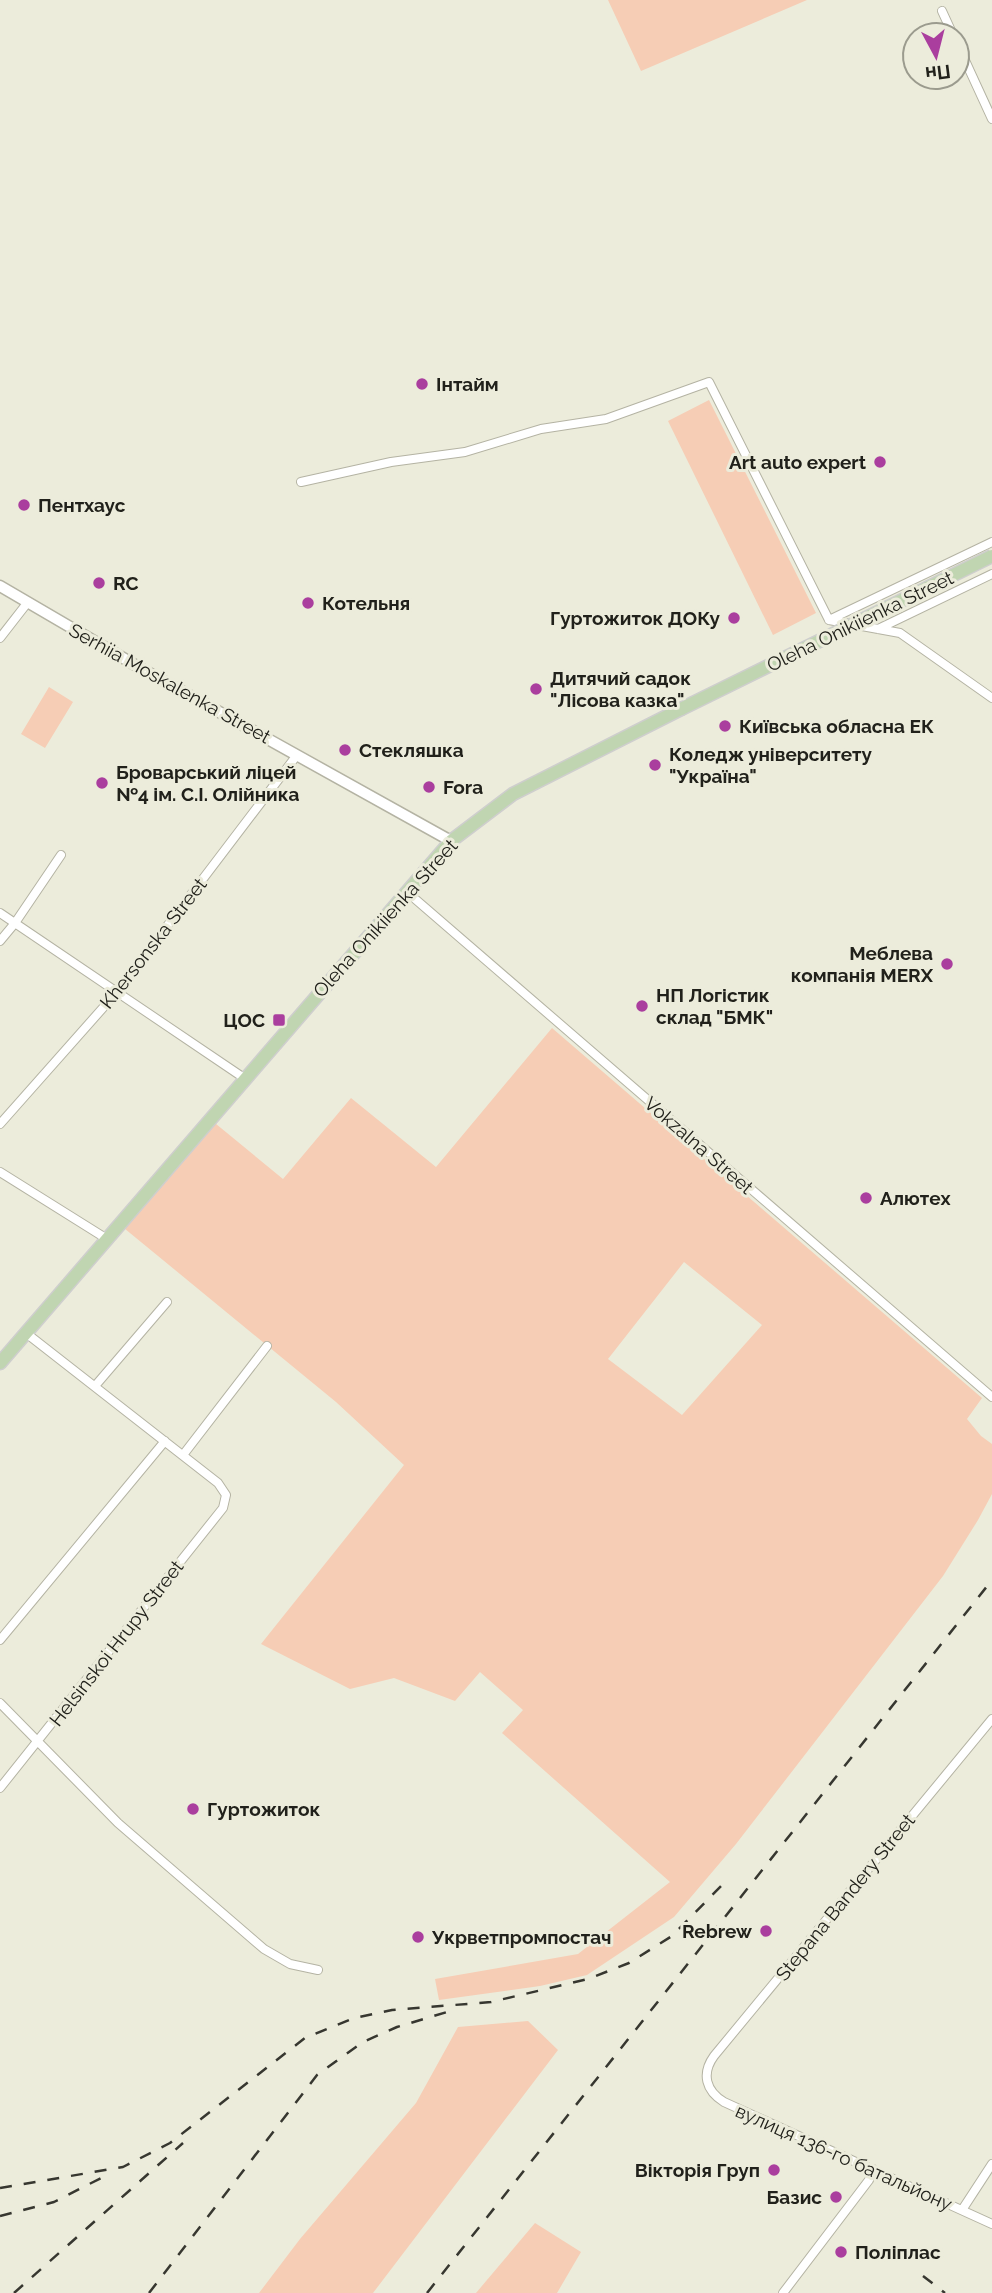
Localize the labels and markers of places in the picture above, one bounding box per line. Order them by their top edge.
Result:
place label: Інтайм [436,373,499,395]
marker: Інтайм [414,376,430,392]
place label: Art auto expert [729,451,867,473]
marker: Art auto expert [872,454,888,470]
place label: Пентхаус [38,494,126,516]
marker: Пентхаус [16,497,32,513]
place label: RC [113,572,139,594]
marker: RC [91,575,107,591]
place label: Котельня [322,592,410,614]
marker: Котельня [300,595,316,611]
place label: Гуртожиток ДОКу [550,607,721,629]
marker: Гуртожиток ДОКу [726,610,742,626]
place label: Дитячий садок "Лісова казка" [550,667,691,711]
marker: Дитячий садок "Лісова казка" [528,681,544,697]
place label: Київська обласна ЕК [739,715,934,737]
marker: Київська обласна ЕК [717,718,733,734]
place label: Стекляшка [359,739,464,761]
marker: Стекляшка [337,742,353,758]
place label: Коледж університету "Україна" [669,743,873,787]
marker: Коледж університету "Україна" [647,757,663,773]
place label: Броварський ліцей №4 ім. С.І. Олійника [116,761,299,805]
marker: Броварський ліцей №4 ім. С.І. Олійника [94,775,110,791]
place label: Fora [443,776,483,798]
marker: Fora [421,779,437,795]
place label: Меблева компанія MERX [791,942,934,986]
marker: Меблева компанія MERX [939,956,955,972]
place label: НП Логістик склад "БМК" [656,984,773,1028]
marker: НП Логістик склад "БМК" [634,998,650,1014]
place label: ЦОС [223,1009,265,1031]
marker: ЦОС [271,1012,287,1028]
place label: Алютех [880,1187,952,1209]
marker: Алютех [858,1190,874,1206]
place label: Гуртожиток [207,1798,321,1820]
marker: Гуртожиток [185,1801,201,1817]
place label: Rebrew [682,1920,752,1942]
marker: Rebrew [758,1923,774,1939]
place label: Укрветпромпостач [431,1926,612,1948]
marker: Укрветпромпостач [410,1929,426,1945]
place label: Вікторія Груп [635,2159,760,2181]
marker: Вікторія Груп [766,2162,782,2178]
place label: Базис [767,2186,822,2208]
marker: Базис [828,2189,844,2205]
place label: Поліплас [855,2241,941,2263]
marker: Поліплас [833,2244,849,2260]

